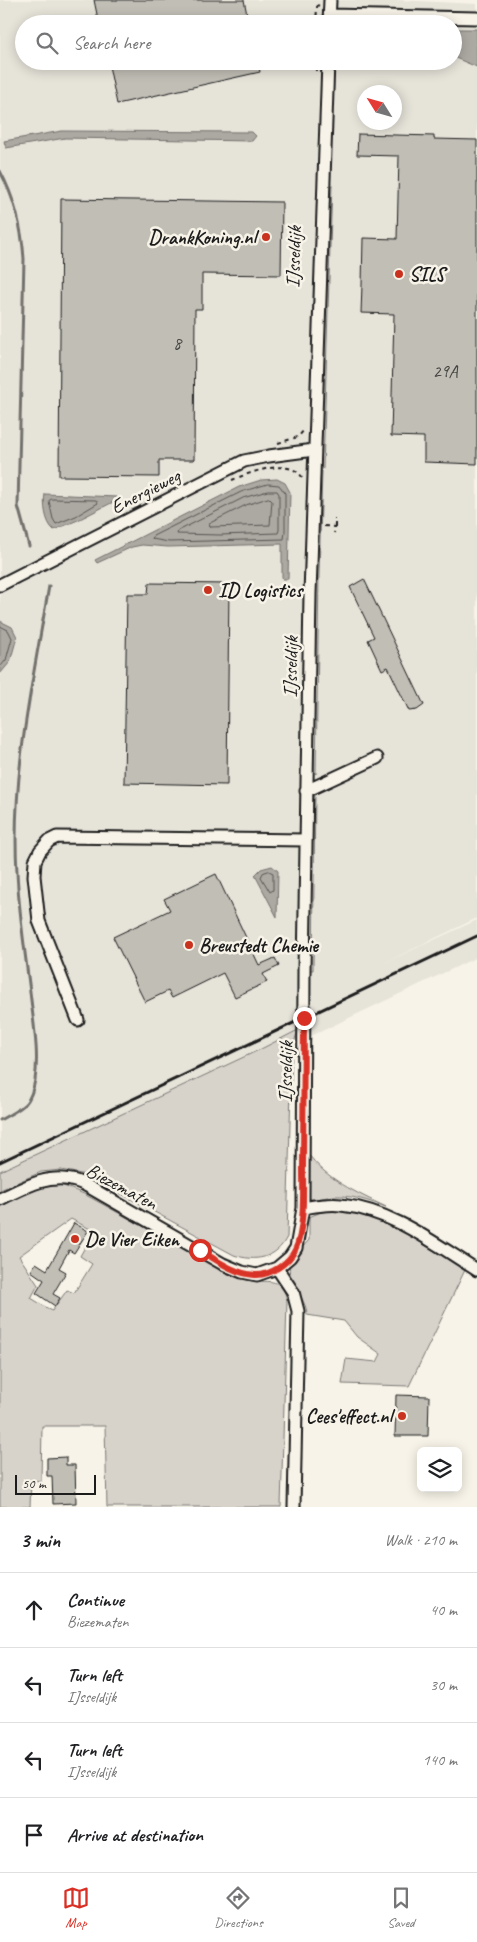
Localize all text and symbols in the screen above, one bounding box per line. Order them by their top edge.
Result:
search box [15,15,462,70]
icon: search [33,29,61,57]
text: Search here [73,31,150,55]
north arrow [357,85,402,130]
street label: IJsseldijk [280,224,307,288]
place label: DrankKoning.nl [149,225,259,250]
marker: DrankKoning.nl [260,231,272,243]
place label: SILS [409,262,448,287]
marker: SILS [393,268,405,280]
house number: 8 [173,332,183,354]
house number: 29A [432,360,459,382]
street label: Energieweg [106,463,186,520]
place label: ID Logistics [218,578,304,603]
marker: ID Logistics [202,584,214,596]
street label: IJsseldijk [277,634,304,698]
place label: Breustedt Chemie [199,933,319,958]
marker: Breustedt Chemie [183,939,195,951]
route end [293,1007,316,1030]
street label: IJsseldijk [272,1039,299,1103]
street label: Biezematen [82,1157,162,1216]
place label: De Vier Eiken [85,1227,181,1252]
marker: De Vier Eiken [69,1233,81,1245]
route start [189,1239,212,1262]
place label: Cees'effect.nl [306,1404,395,1429]
marker: Cees'effect.nl [396,1410,408,1422]
map controls [417,1447,462,1492]
button: layers [417,1447,462,1492]
scale bar [15,1472,96,1495]
text: 50 m [22,1475,46,1492]
text: 3 min [20,1527,60,1553]
text: Walk · 210 m [385,1530,457,1550]
text: Continue [67,1588,124,1612]
icon: ahead [20,1596,48,1624]
text: 40 m [430,1600,457,1620]
text: Biezematen [67,1612,128,1632]
text: Turn left [67,1663,122,1687]
icon: left [20,1671,48,1699]
text: 30 m [430,1675,457,1695]
text: IJsseldijk [67,1687,116,1707]
text: Turn left [67,1738,122,1762]
icon: left [20,1746,48,1774]
text: 140 m [423,1750,457,1770]
text: IJsseldijk [67,1762,116,1782]
icon: arrive [20,1821,48,1849]
text: Arrive at destination [67,1823,203,1847]
tab: Map [62,1884,90,1931]
tab: Directions [214,1884,263,1931]
tab: Saved [387,1884,415,1931]

